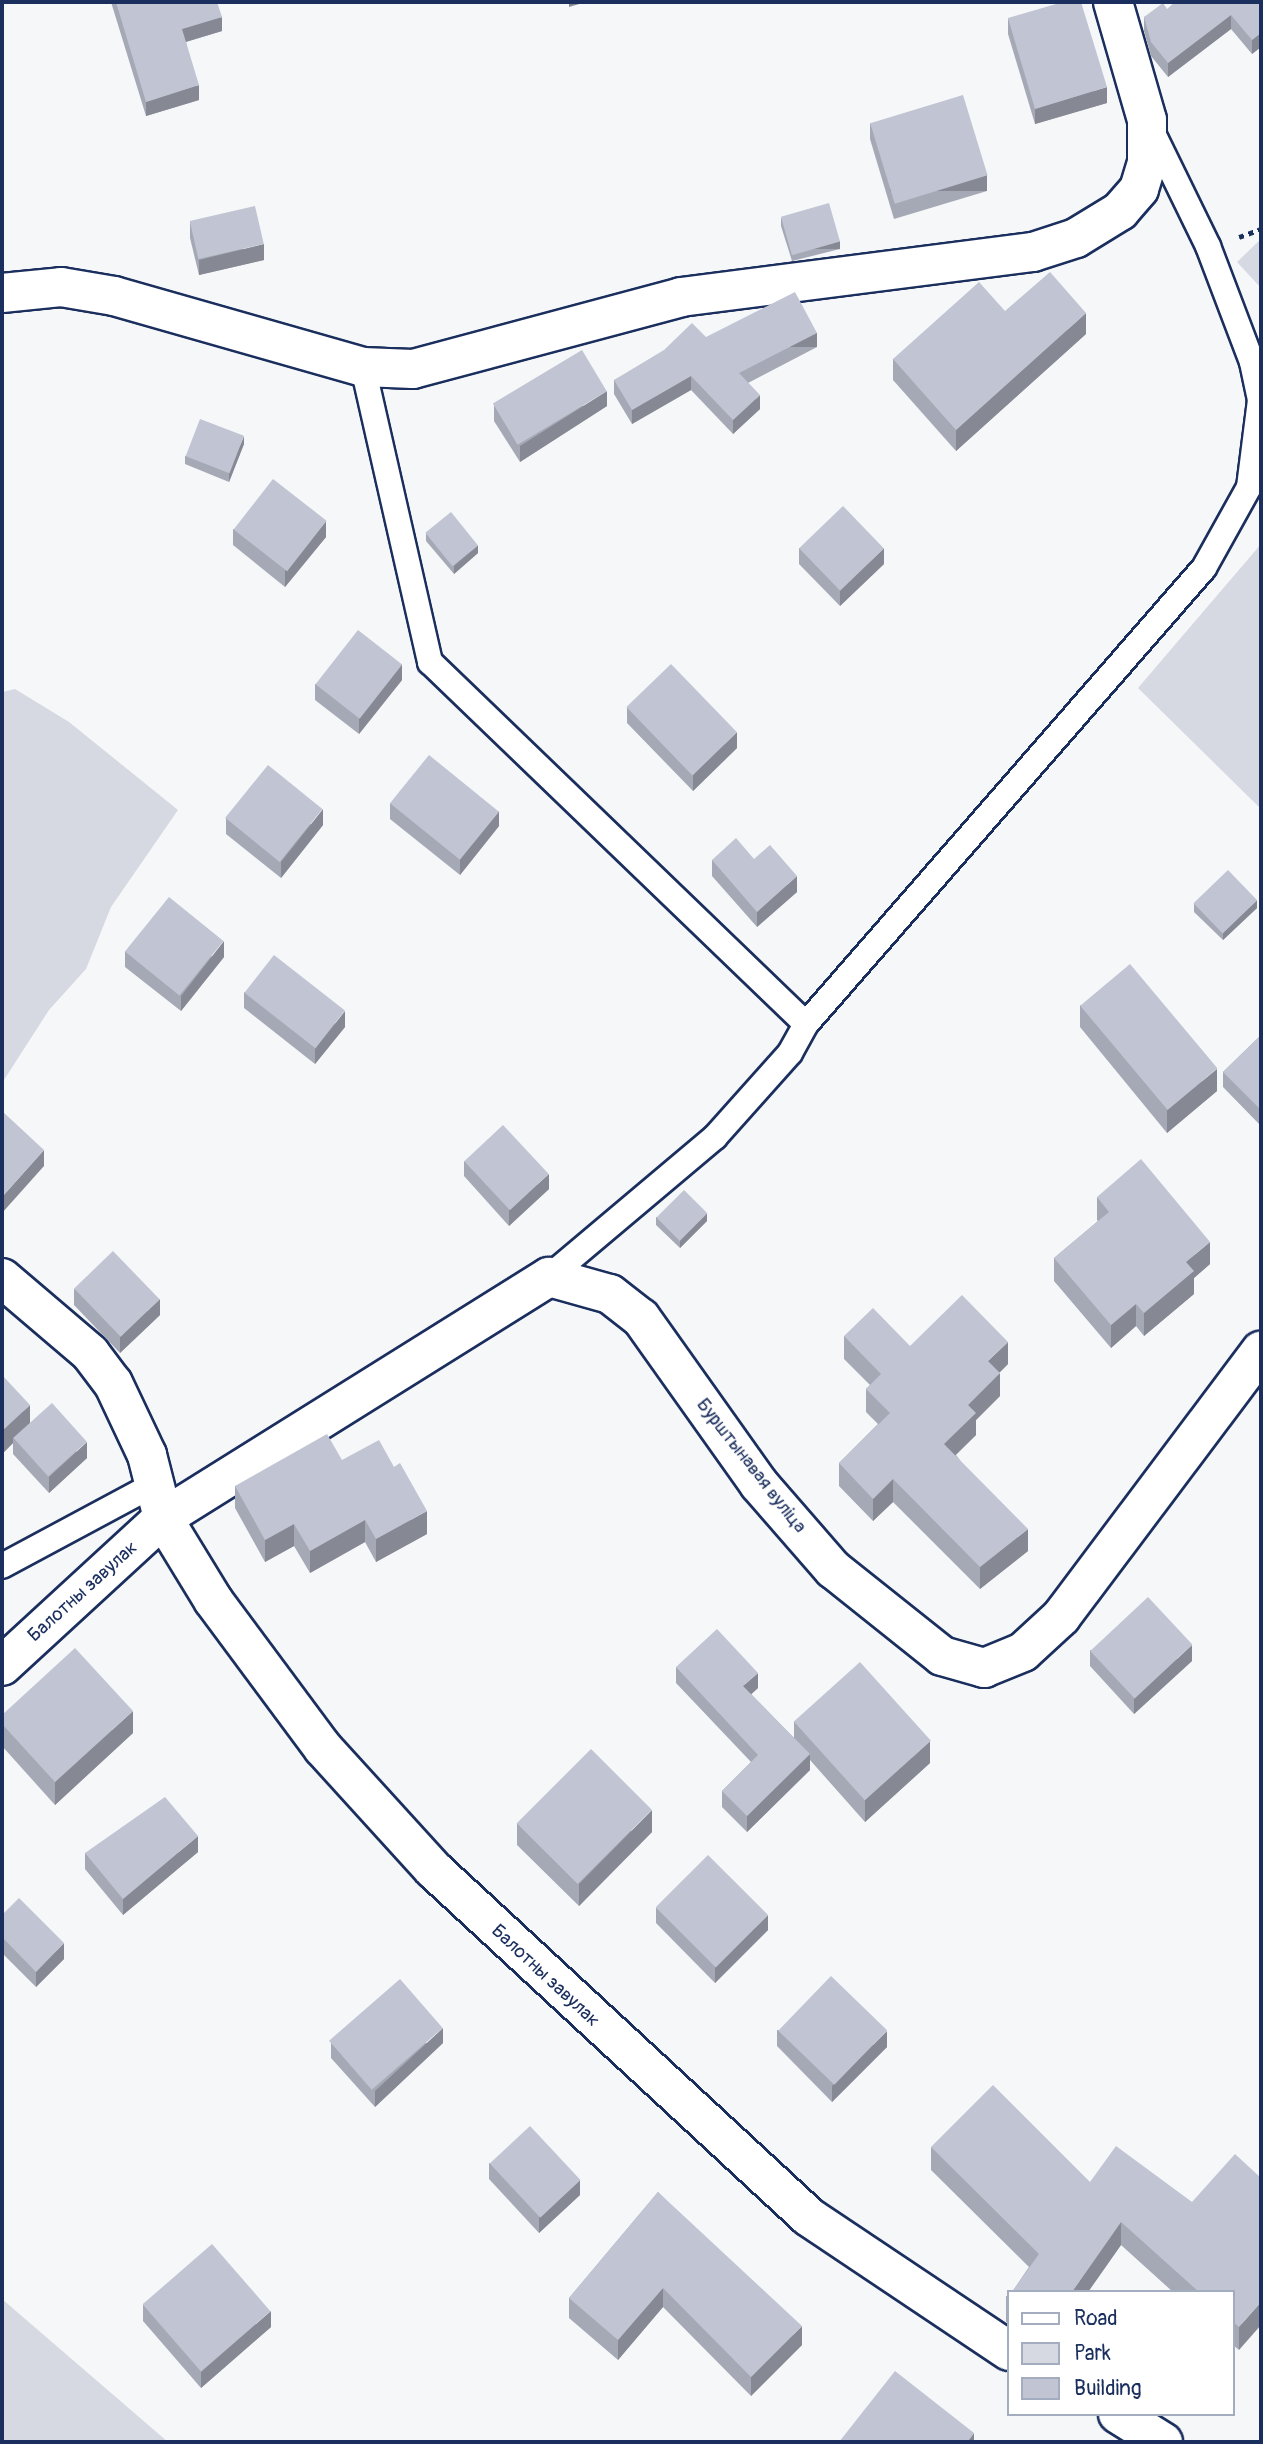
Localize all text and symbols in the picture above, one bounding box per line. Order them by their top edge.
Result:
street label: Бурштынавая вуліца [691,1394,811,1538]
street label: Балотны завулак [23,1537,143,1647]
street label: Балотны завулак [486,1920,604,2032]
legend [1007,2290,1235,2416]
text: Road [1074,2305,1118,2332]
text: Park [1074,2340,1111,2367]
text: Building [1074,2375,1141,2402]

